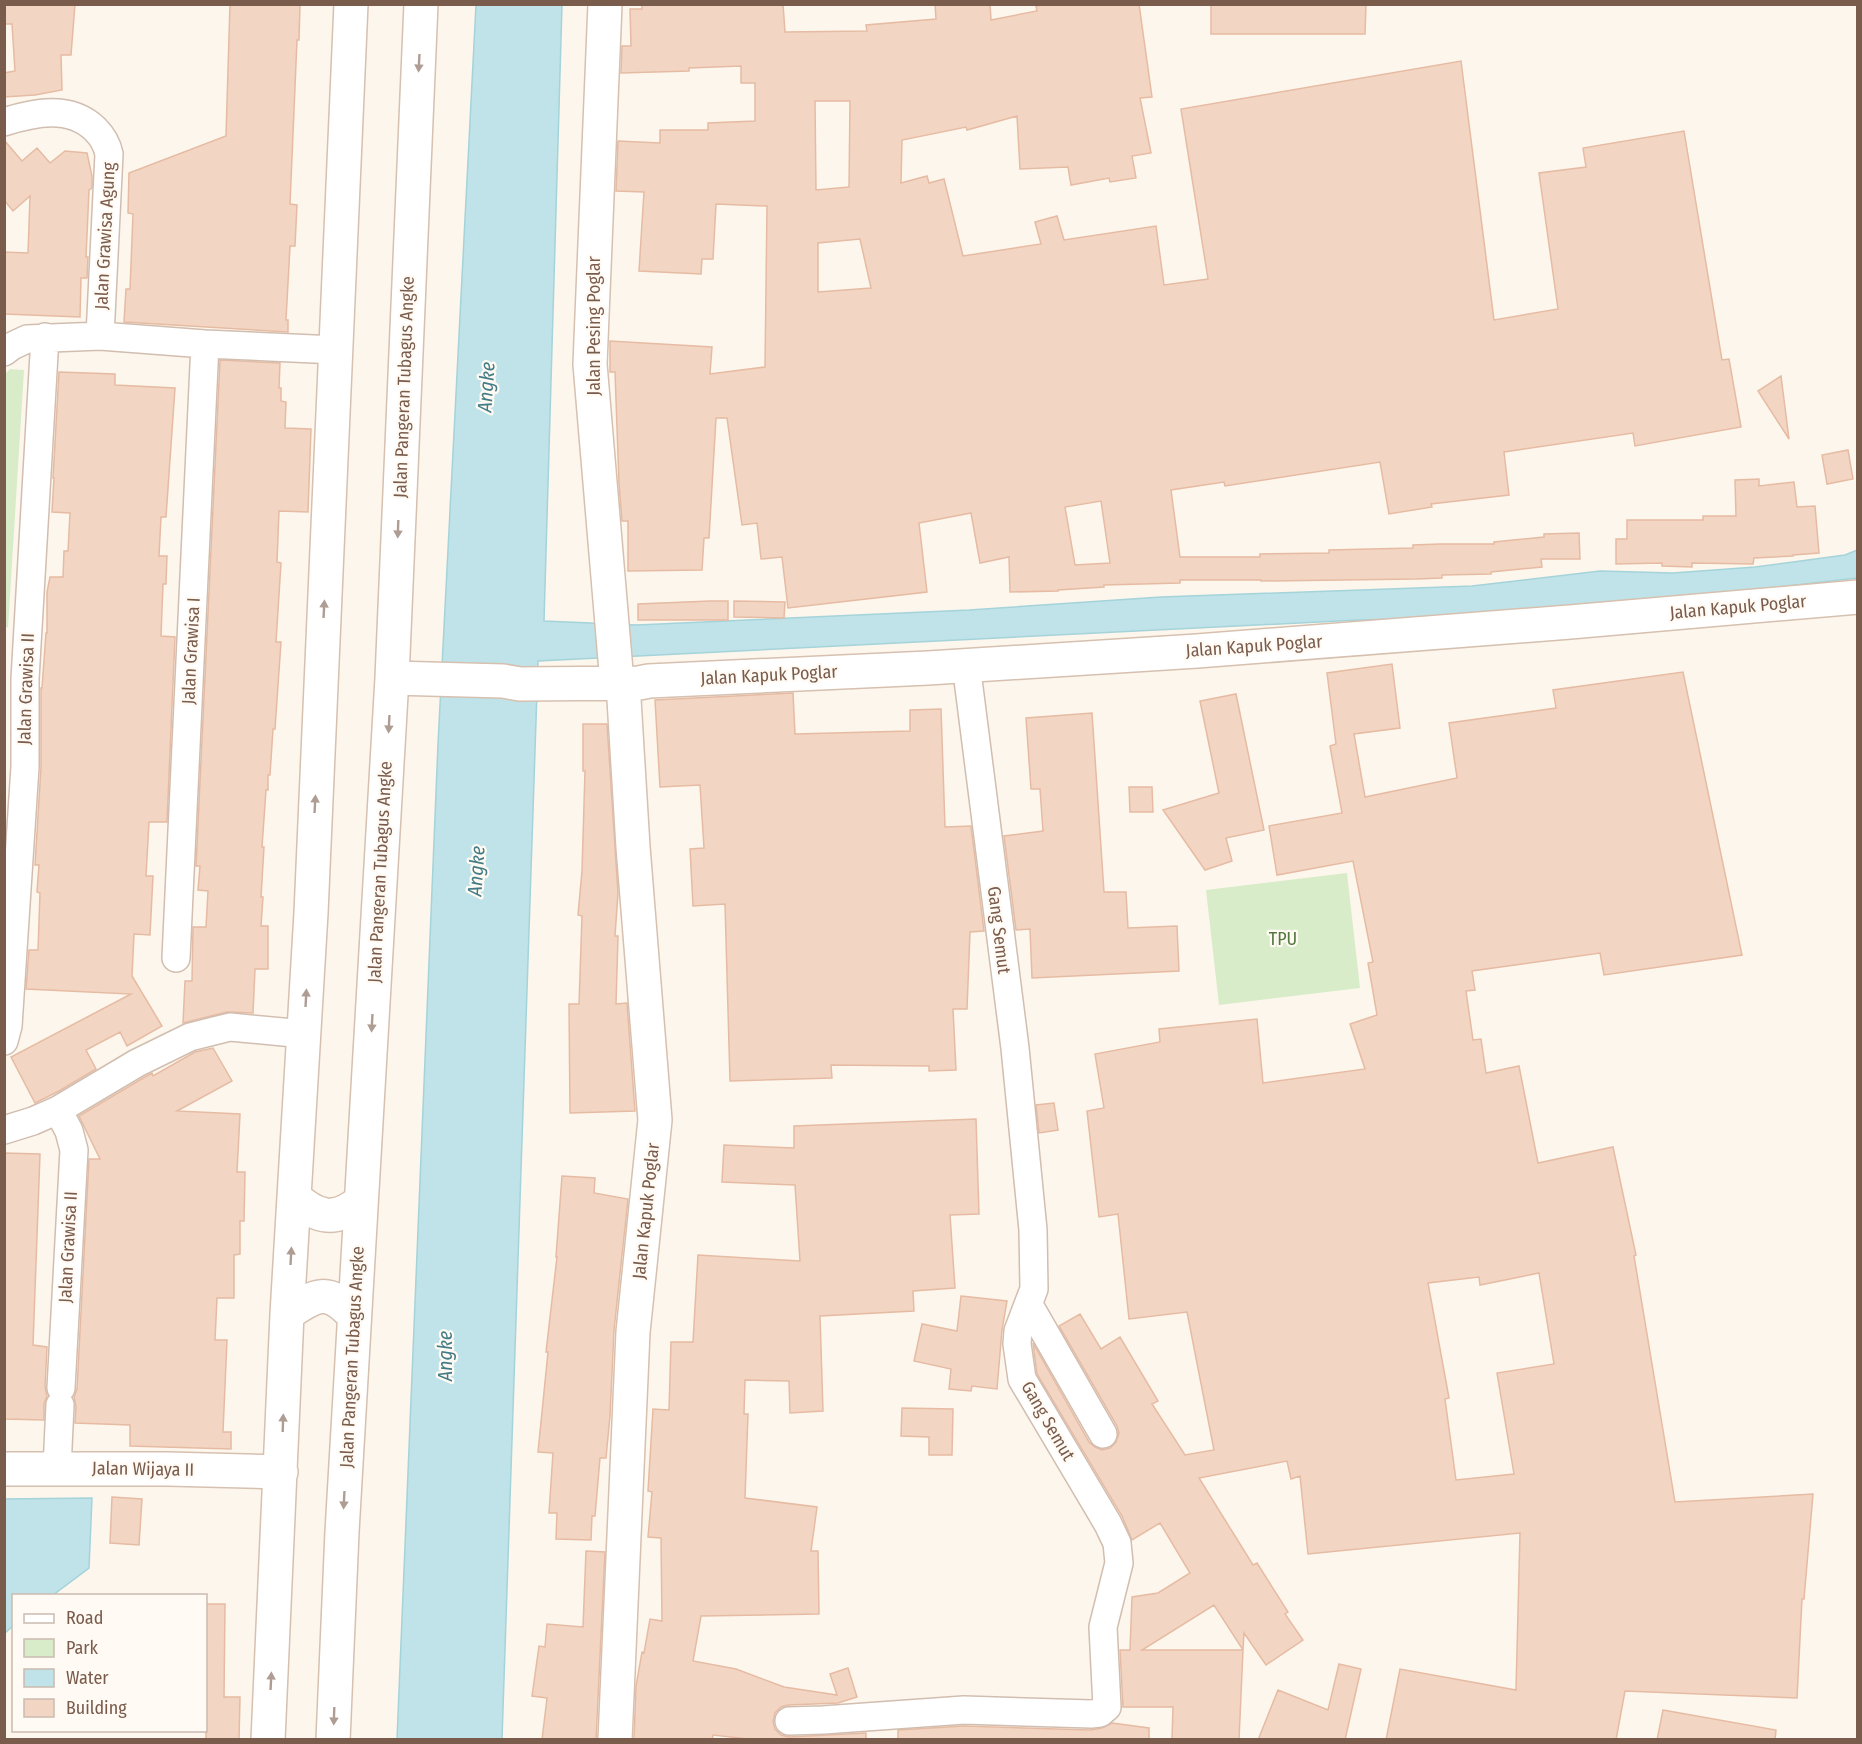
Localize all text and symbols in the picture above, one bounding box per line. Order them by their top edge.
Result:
one-way arrow [414,53,423,72]
street label: Jalan Grawisa Agung [90,161,120,310]
street label: Jalan Pesing Poglar [583,256,605,396]
street label: Jalan Pangeran Tubagus Angke [389,276,419,498]
water label: Angke [472,360,500,414]
one-way arrow [394,519,403,538]
street label: Jalan Kapuk Poglar [1669,590,1808,624]
street label: Jalan Grawisa I [177,597,205,705]
one-way arrow [320,599,329,618]
street label: Jalan Kapuk Poglar [1185,630,1324,662]
street label: Jalan Grawisa II [13,633,39,745]
street label: Jalan Kapuk Poglar [700,660,839,690]
one-way arrow [384,714,394,733]
street label: Jalan Pangeran Tubagus Angke [363,760,397,983]
one-way arrow [311,794,320,813]
water label: Angke [462,844,490,898]
street label: Gang Semut [983,885,1015,975]
park label: TPU [1269,928,1297,950]
one-way arrow [301,989,310,1008]
one-way arrow [367,1014,376,1033]
street label: Jalan Kapuk Poglar [628,1141,664,1280]
street label: Jalan Grawisa II [54,1191,82,1303]
street label: Jalan Pangeran Tubagus Angke [335,1245,369,1468]
one-way arrow [286,1246,295,1265]
water label: Angke [433,1330,457,1382]
street label: Gang Semut [1016,1377,1080,1465]
one-way arrow [278,1414,288,1433]
street label: Jalan Wijaya II [92,1457,194,1481]
one-way arrow [339,1491,348,1510]
legend [12,1594,207,1732]
text: Road [66,1607,103,1629]
text: Park [66,1637,99,1659]
text: Water [66,1667,109,1689]
one-way arrow [267,1672,276,1691]
text: Building [66,1697,127,1719]
one-way arrow [329,1706,339,1725]

